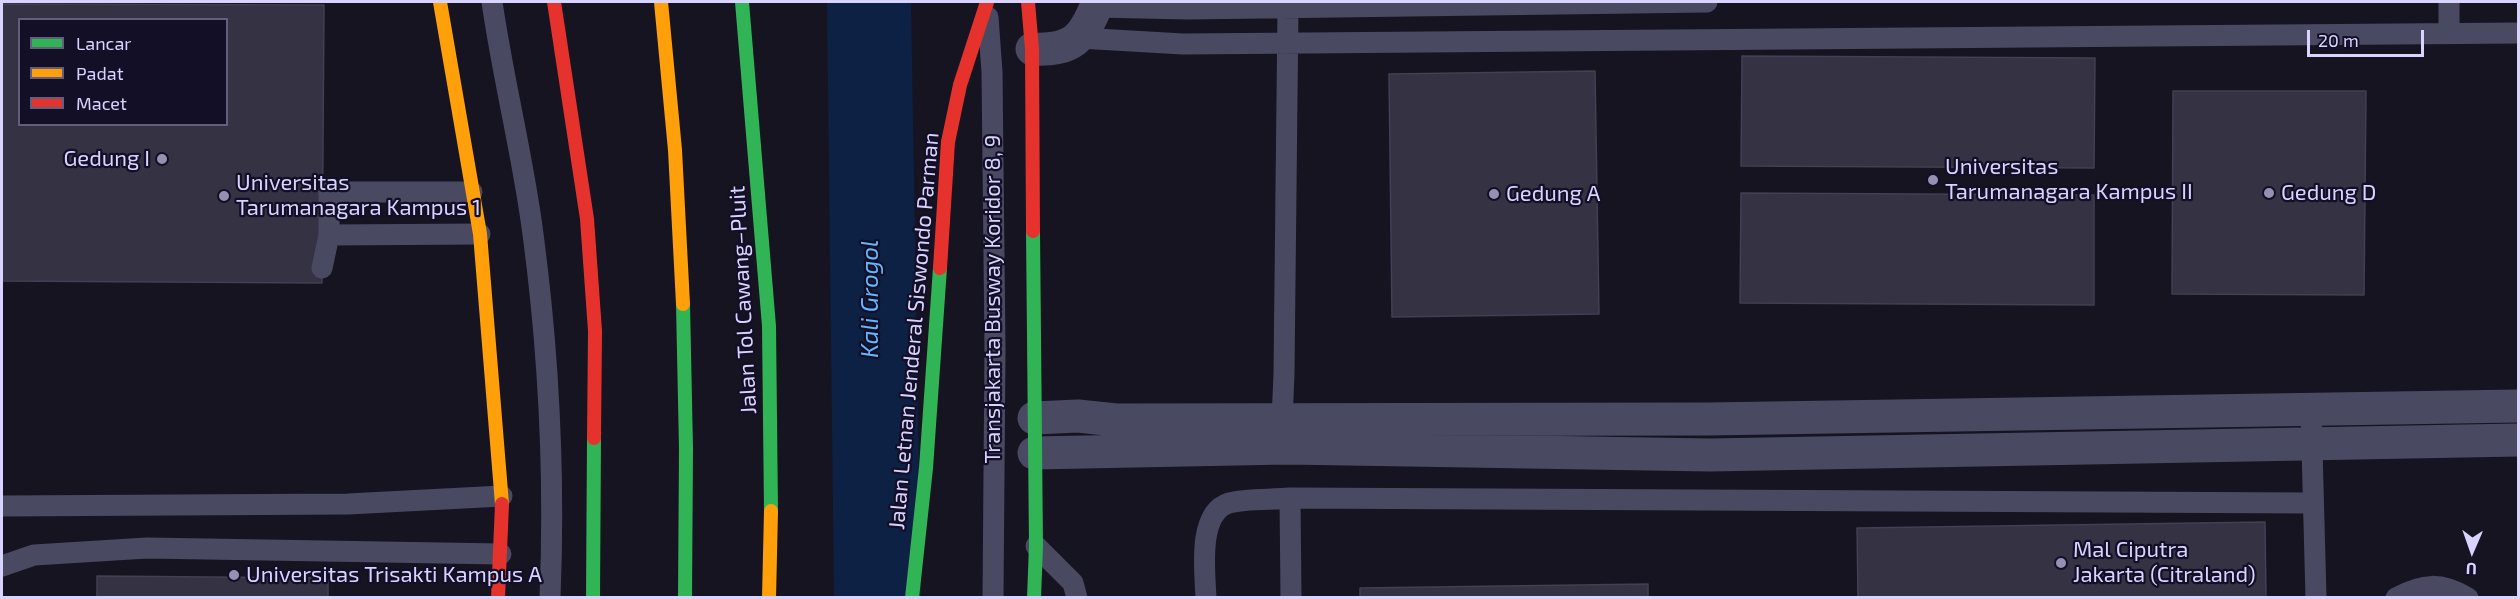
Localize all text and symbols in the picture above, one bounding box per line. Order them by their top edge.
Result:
legend [18,18,228,126]
scale bar [2310,18,2427,56]
text: 20 m [2318,29,2359,51]
text: Lancar [76,32,132,54]
text: Padat [76,62,123,84]
text: Macet [76,92,127,114]
street label: Jalan Letnan Jenderal Siswondo Parman [883,131,945,531]
street label: Transjakarta Busway Koridor 8, 9 [980,135,1006,463]
place label: Gedung I [63,146,150,172]
marker: Gedung I [155,152,169,166]
place label: Universitas Tarumanagara Kampus II [1945,154,2193,206]
place label: Universitas Tarumanagara Kampus 1 [236,170,481,222]
marker: Universitas Tarumanagara Kampus II [1926,173,1940,187]
place label: Gedung D [2281,180,2376,206]
place label: Gedung A [1506,181,1600,207]
street label: Jalan Tol Cawang–Pluit [724,185,762,415]
marker: Gedung D [2262,186,2276,200]
marker: Gedung A [1487,187,1501,201]
marker: Universitas Tarumanagara Kampus 1 [217,189,231,203]
water label: Kali Grogol [856,240,884,358]
north arrow [2442,521,2502,581]
place label: Mal Ciputra Jakarta (Citraland) [2073,537,2256,588]
marker: Mal Ciputra Jakarta (Citraland) [2054,556,2068,570]
text: U [2466,560,2477,579]
place label: Universitas Trisakti Kampus A [246,562,542,588]
marker: Universitas Trisakti Kampus A [227,568,241,582]

